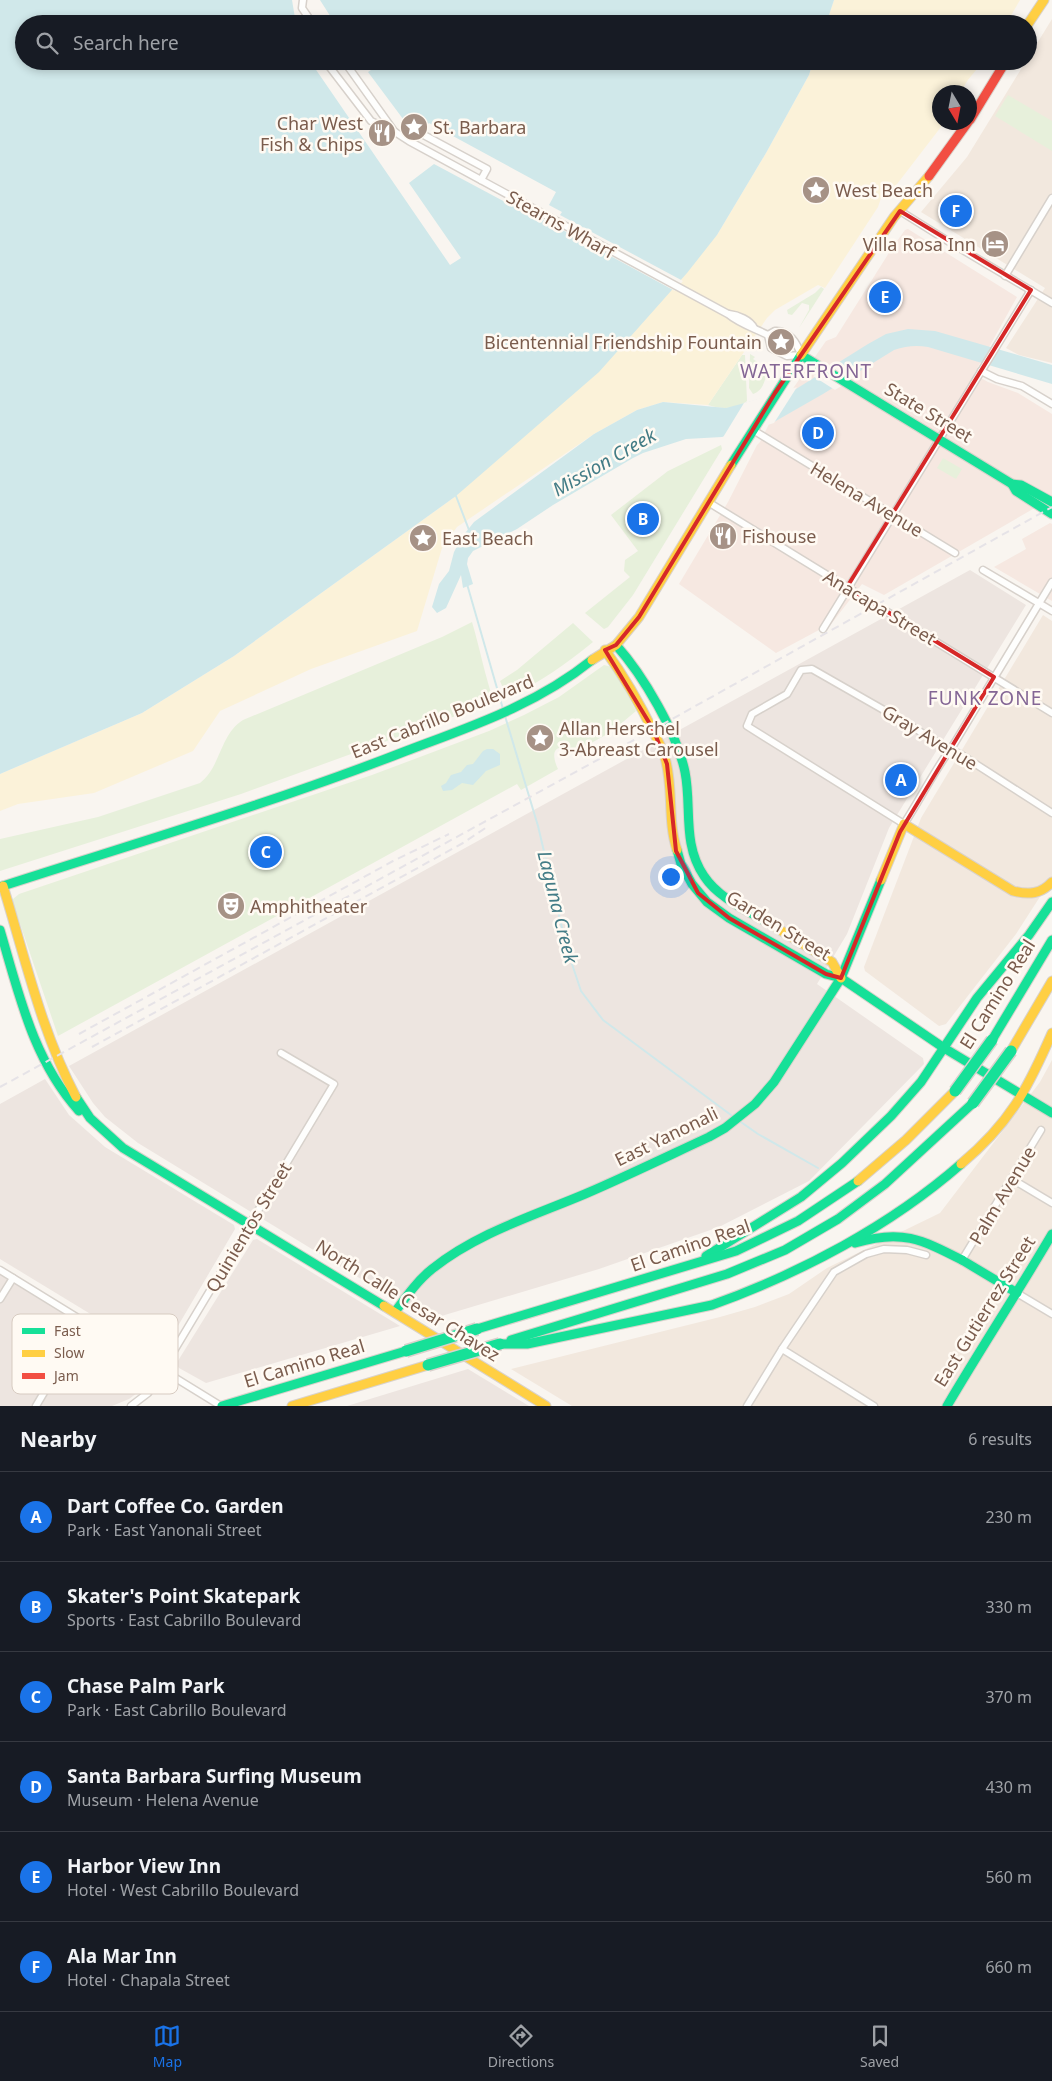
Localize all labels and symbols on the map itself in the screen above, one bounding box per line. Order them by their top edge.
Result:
north arrow [932,85,977,130]
place label: Char West Fish & Chips [260,111,363,156]
place icon: St. Barbara [399,112,429,142]
place label: St. Barbara [433,115,526,139]
restaurant icon: Char West Fish & Chips [367,118,397,148]
place icon: West Beach [801,175,831,205]
place label: West Beach [835,178,933,202]
street label: Stearns Wharf [503,184,620,264]
pin: F [940,192,972,230]
hotel icon: Villa Rosa Inn [980,229,1010,259]
place label: Villa Rosa Inn [863,232,976,256]
pin: E [869,278,901,316]
place icon: Bicentennial Friendship Fountain [766,327,796,357]
place label: Bicentennial Friendship Fountain [484,330,762,354]
district label: WATERFRONT [740,358,872,384]
street label: State Street [881,376,978,448]
pin: D [802,414,834,452]
water label: Mission Creek [547,422,661,502]
street label: Helena Avenue [806,456,928,542]
pin: B [627,500,659,538]
restaurant icon: Fishouse [708,521,738,551]
place icon: East Beach [408,523,438,553]
place label: Fishouse [742,524,817,548]
place label: East Beach [442,526,534,550]
street label: Anacapa Street [819,564,941,650]
street label: East Cabrillo Boulevard [347,668,537,764]
district label: FUNK ZONE [928,685,1042,711]
street label: Gray Avenue [878,699,982,775]
place label: Allan Herschel 3-Abreast Carousel [559,716,719,761]
place icon: Allan Herschel 3-Abreast Carousel [525,723,555,753]
pin: A [885,761,917,799]
pin: C [250,833,282,871]
water label: Laguna Creek [531,848,585,967]
your location [658,864,684,890]
street label: Garden Street [722,884,836,966]
theatre icon: Amphitheater [216,891,246,921]
place label: Amphitheater [250,894,368,918]
street label: El Camino Real [954,935,1040,1053]
street label: East Yanonali [610,1101,722,1171]
street label: Palm Avenue [963,1142,1041,1248]
street label: Quinientos Street [200,1157,297,1297]
street label: El Camino Real [627,1213,753,1277]
street label: East Gutierrez Street [928,1231,1040,1391]
street label: North Calle Cesar Chavez [312,1234,504,1366]
legend [12,1314,178,1394]
text: Fast [54,1321,81,1340]
street label: El Camino Real [241,1333,367,1393]
text: Slow [54,1343,85,1362]
text: Jam [52,1366,79,1385]

